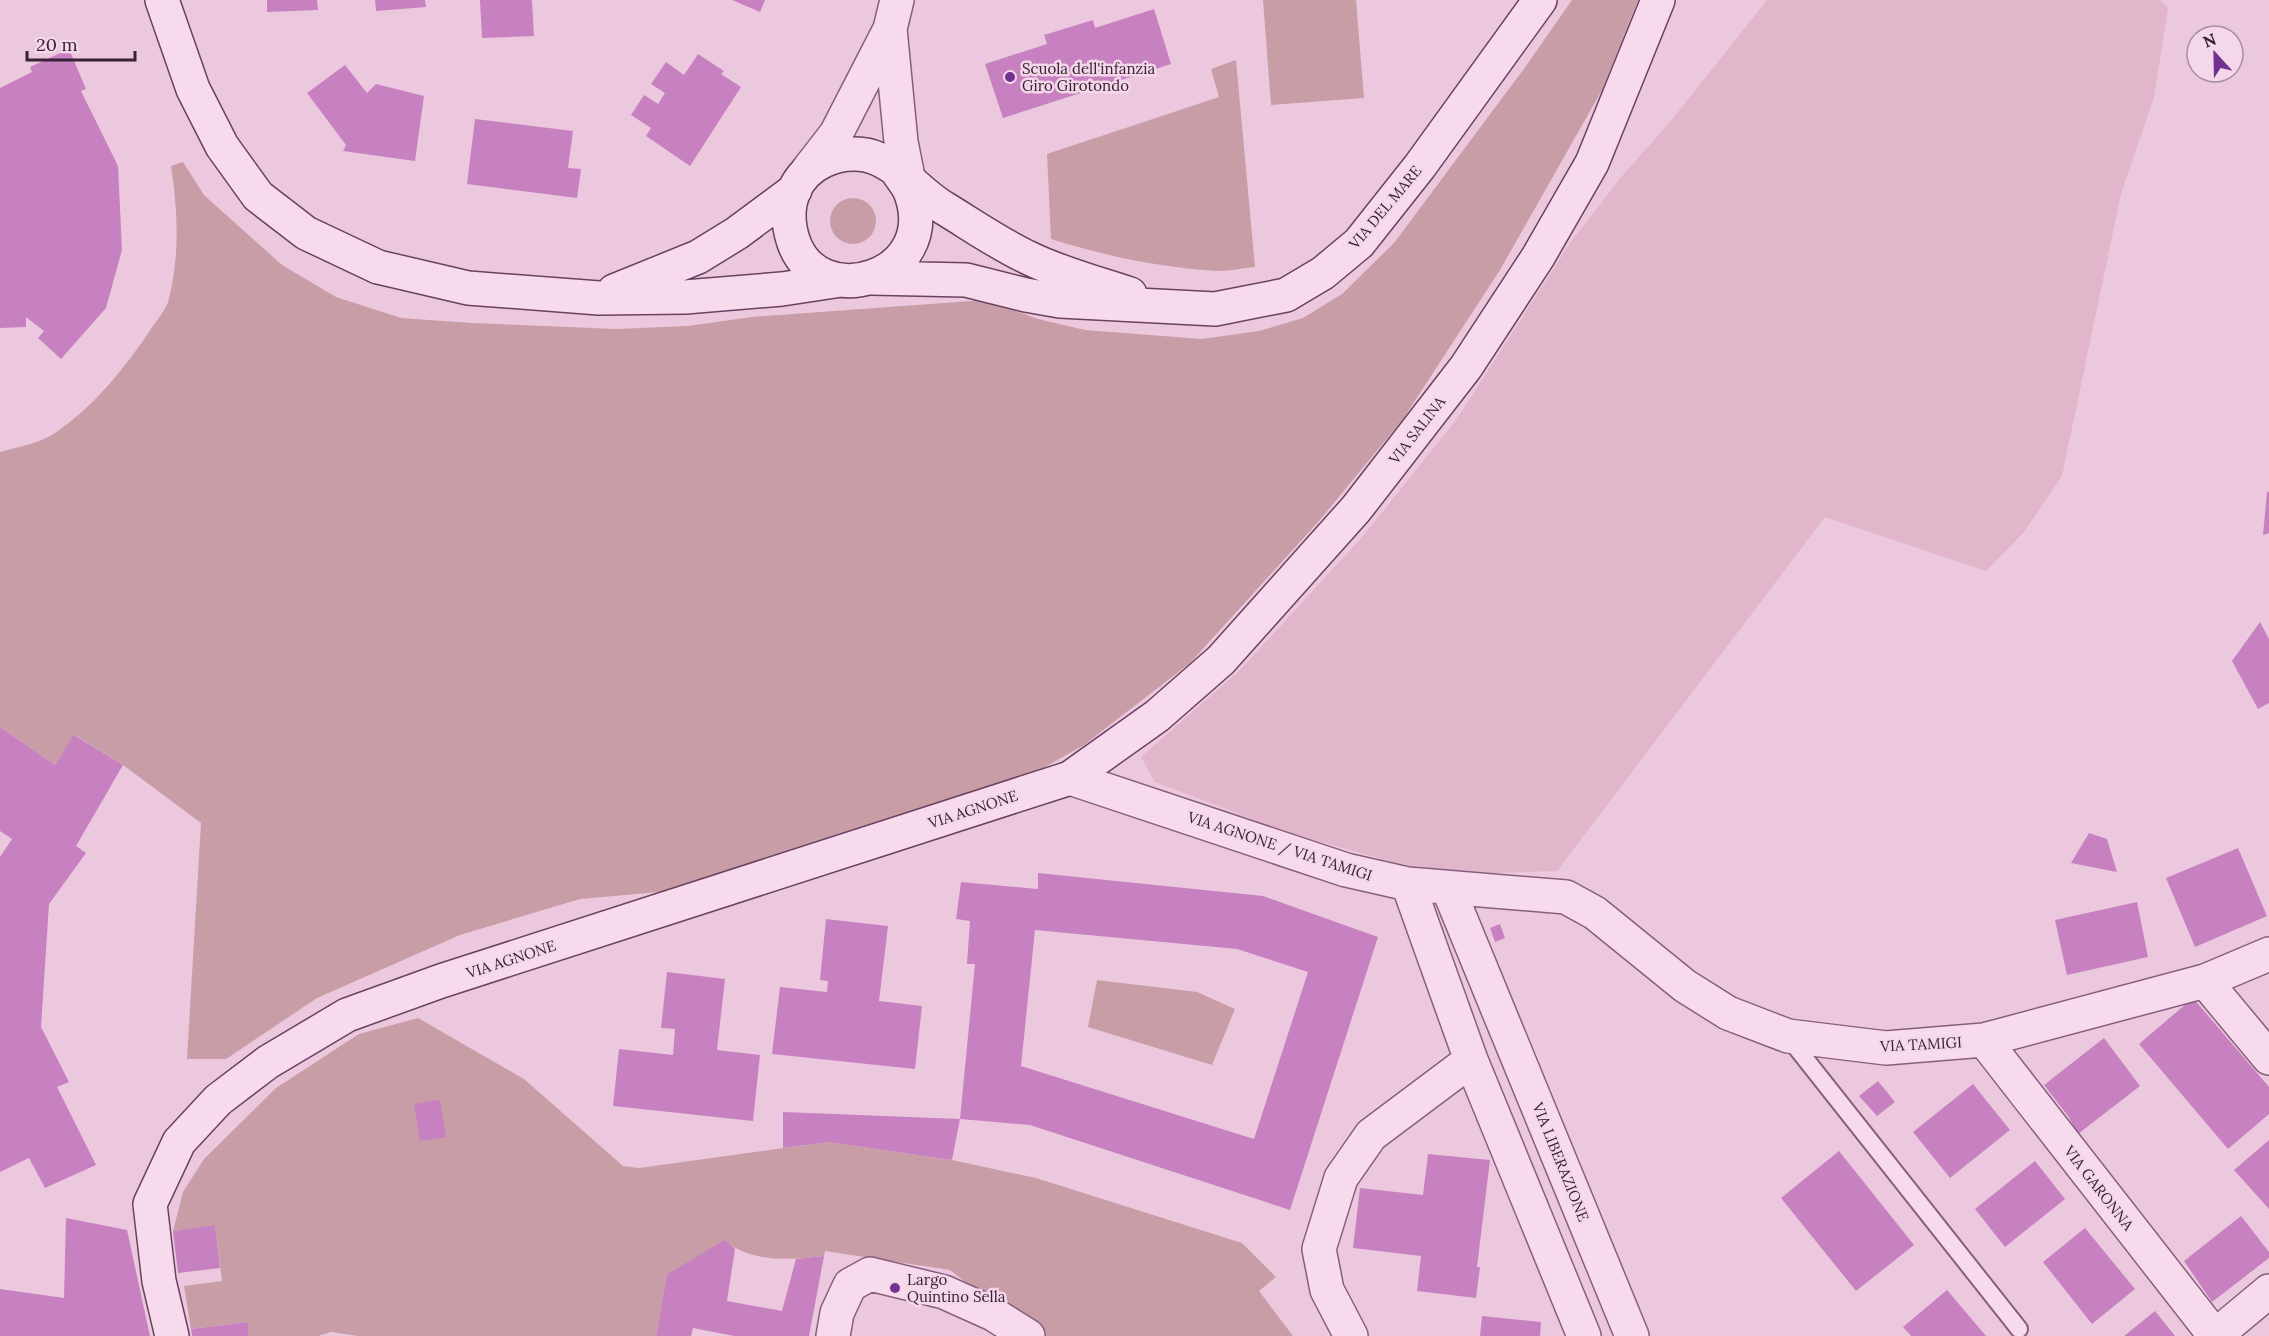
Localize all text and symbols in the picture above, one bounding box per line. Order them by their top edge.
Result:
scale bar [27,24,135,62]
north arrow [2185,24,2245,84]
text: N [2200,29,2219,52]
text: 20 m [36,33,78,56]
place label: Scuola dell'infanzia Giro Girotondo [1022,59,1155,95]
marker: Scuola dell'infanzia Giro Girotondo [1003,70,1017,84]
street label: VIA DEL MARE [1344,161,1425,253]
street label: VIA SALINA [1384,392,1450,468]
street label: VIA AGNONE [925,786,1020,833]
street label: VIA AGNONE / VIA TAMIGI [1184,807,1375,886]
street label: VIA AGNONE [463,936,558,983]
street label: VIA TAMIGI [1879,1032,1962,1056]
street label: VIA LIBERAZIONE [1528,1099,1594,1224]
street label: VIA GARONNA [2059,1141,2138,1235]
place label: Largo Quintino Sella [907,1270,1006,1306]
marker: Largo Quintino Sella [888,1281,902,1295]

